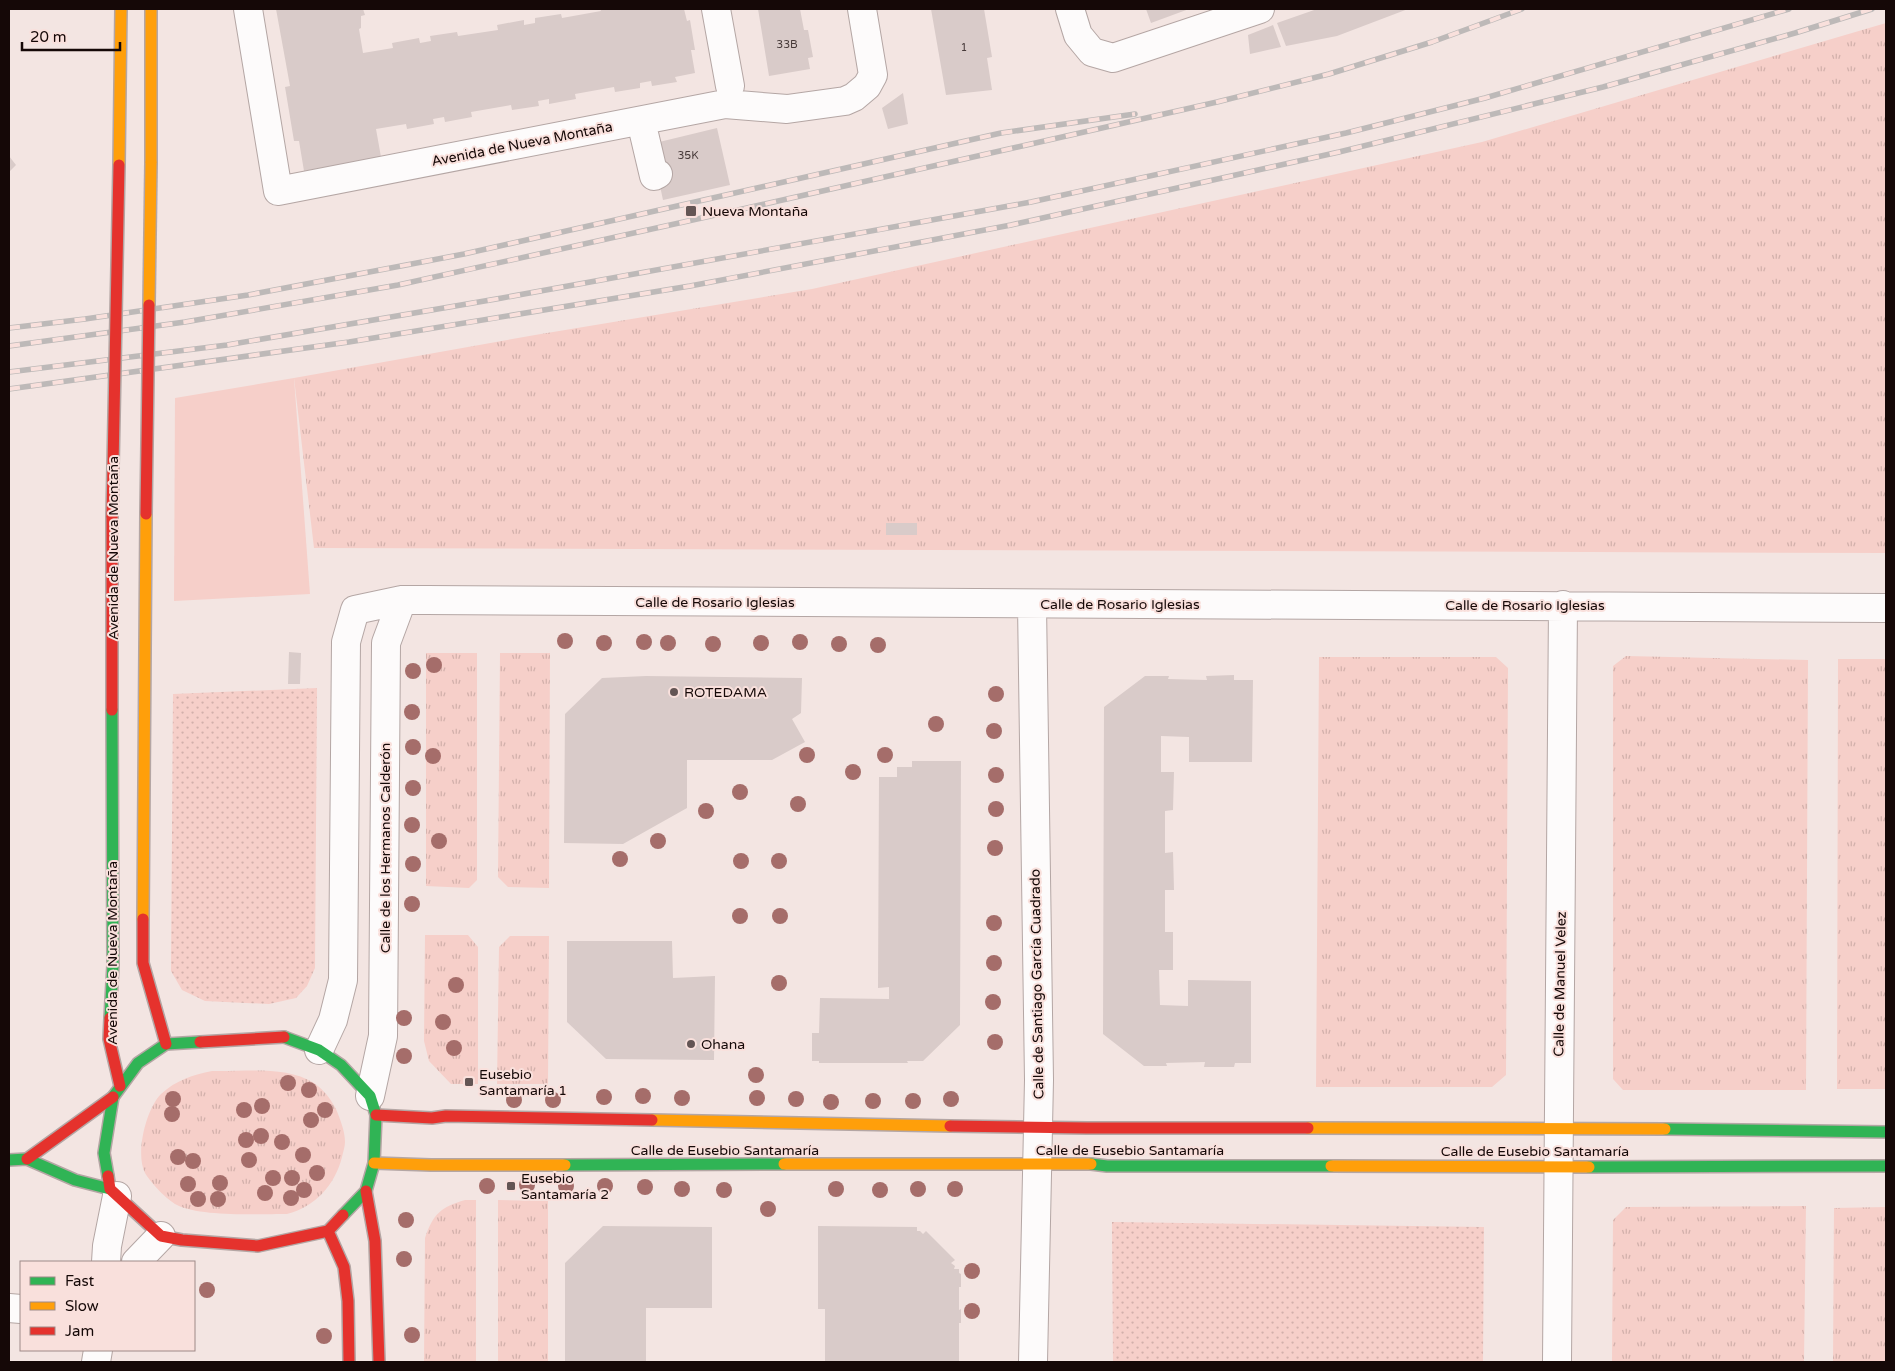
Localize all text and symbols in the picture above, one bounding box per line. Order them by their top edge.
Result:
scale bar [22,20,120,52]
text: 20 m [30,28,67,46]
house number: 33B [776,38,798,51]
house number: 1 [961,41,967,54]
street label: Avenida de Nueva Montaña [430,118,614,170]
house number: 35K [677,149,699,162]
place label: Nueva Montaña [702,203,808,220]
marker: Nueva Montaña [684,204,698,218]
street label: Avenida de Nueva Montaña [105,456,122,640]
street label: Calle de Rosario Iglesias [635,594,795,611]
street label: Calle de Rosario Iglesias [1040,596,1200,613]
street label: Calle de Rosario Iglesias [1445,597,1605,614]
place label: ROTEDAMA [684,684,767,701]
marker: ROTEDAMA [668,686,680,698]
street label: Calle de los Hermanos Calderón [377,743,394,953]
street label: Avenida de Nueva Montaña [104,861,121,1045]
street label: Calle de Santiago García Cuadrado [1026,869,1048,1099]
street label: Calle de Manuel Velez [1550,911,1570,1057]
place label: Ohana [701,1036,745,1053]
marker: Ohana [685,1038,697,1050]
place label: Eusebio Santamaría 1 [479,1066,567,1099]
marker: Eusebio Santamaría 1 [463,1076,475,1088]
street label: Calle de Eusebio Santamaría [631,1142,819,1159]
street label: Calle de Eusebio Santamaría [1036,1142,1224,1159]
street label: Calle de Eusebio Santamaría [1441,1143,1629,1160]
place label: Eusebio Santamaría 2 [521,1170,609,1203]
marker: Eusebio Santamaría 2 [505,1180,517,1192]
legend [20,1261,195,1351]
text: Fast [65,1272,95,1290]
text: Slow [65,1297,99,1315]
text: Jam [65,1322,94,1340]

